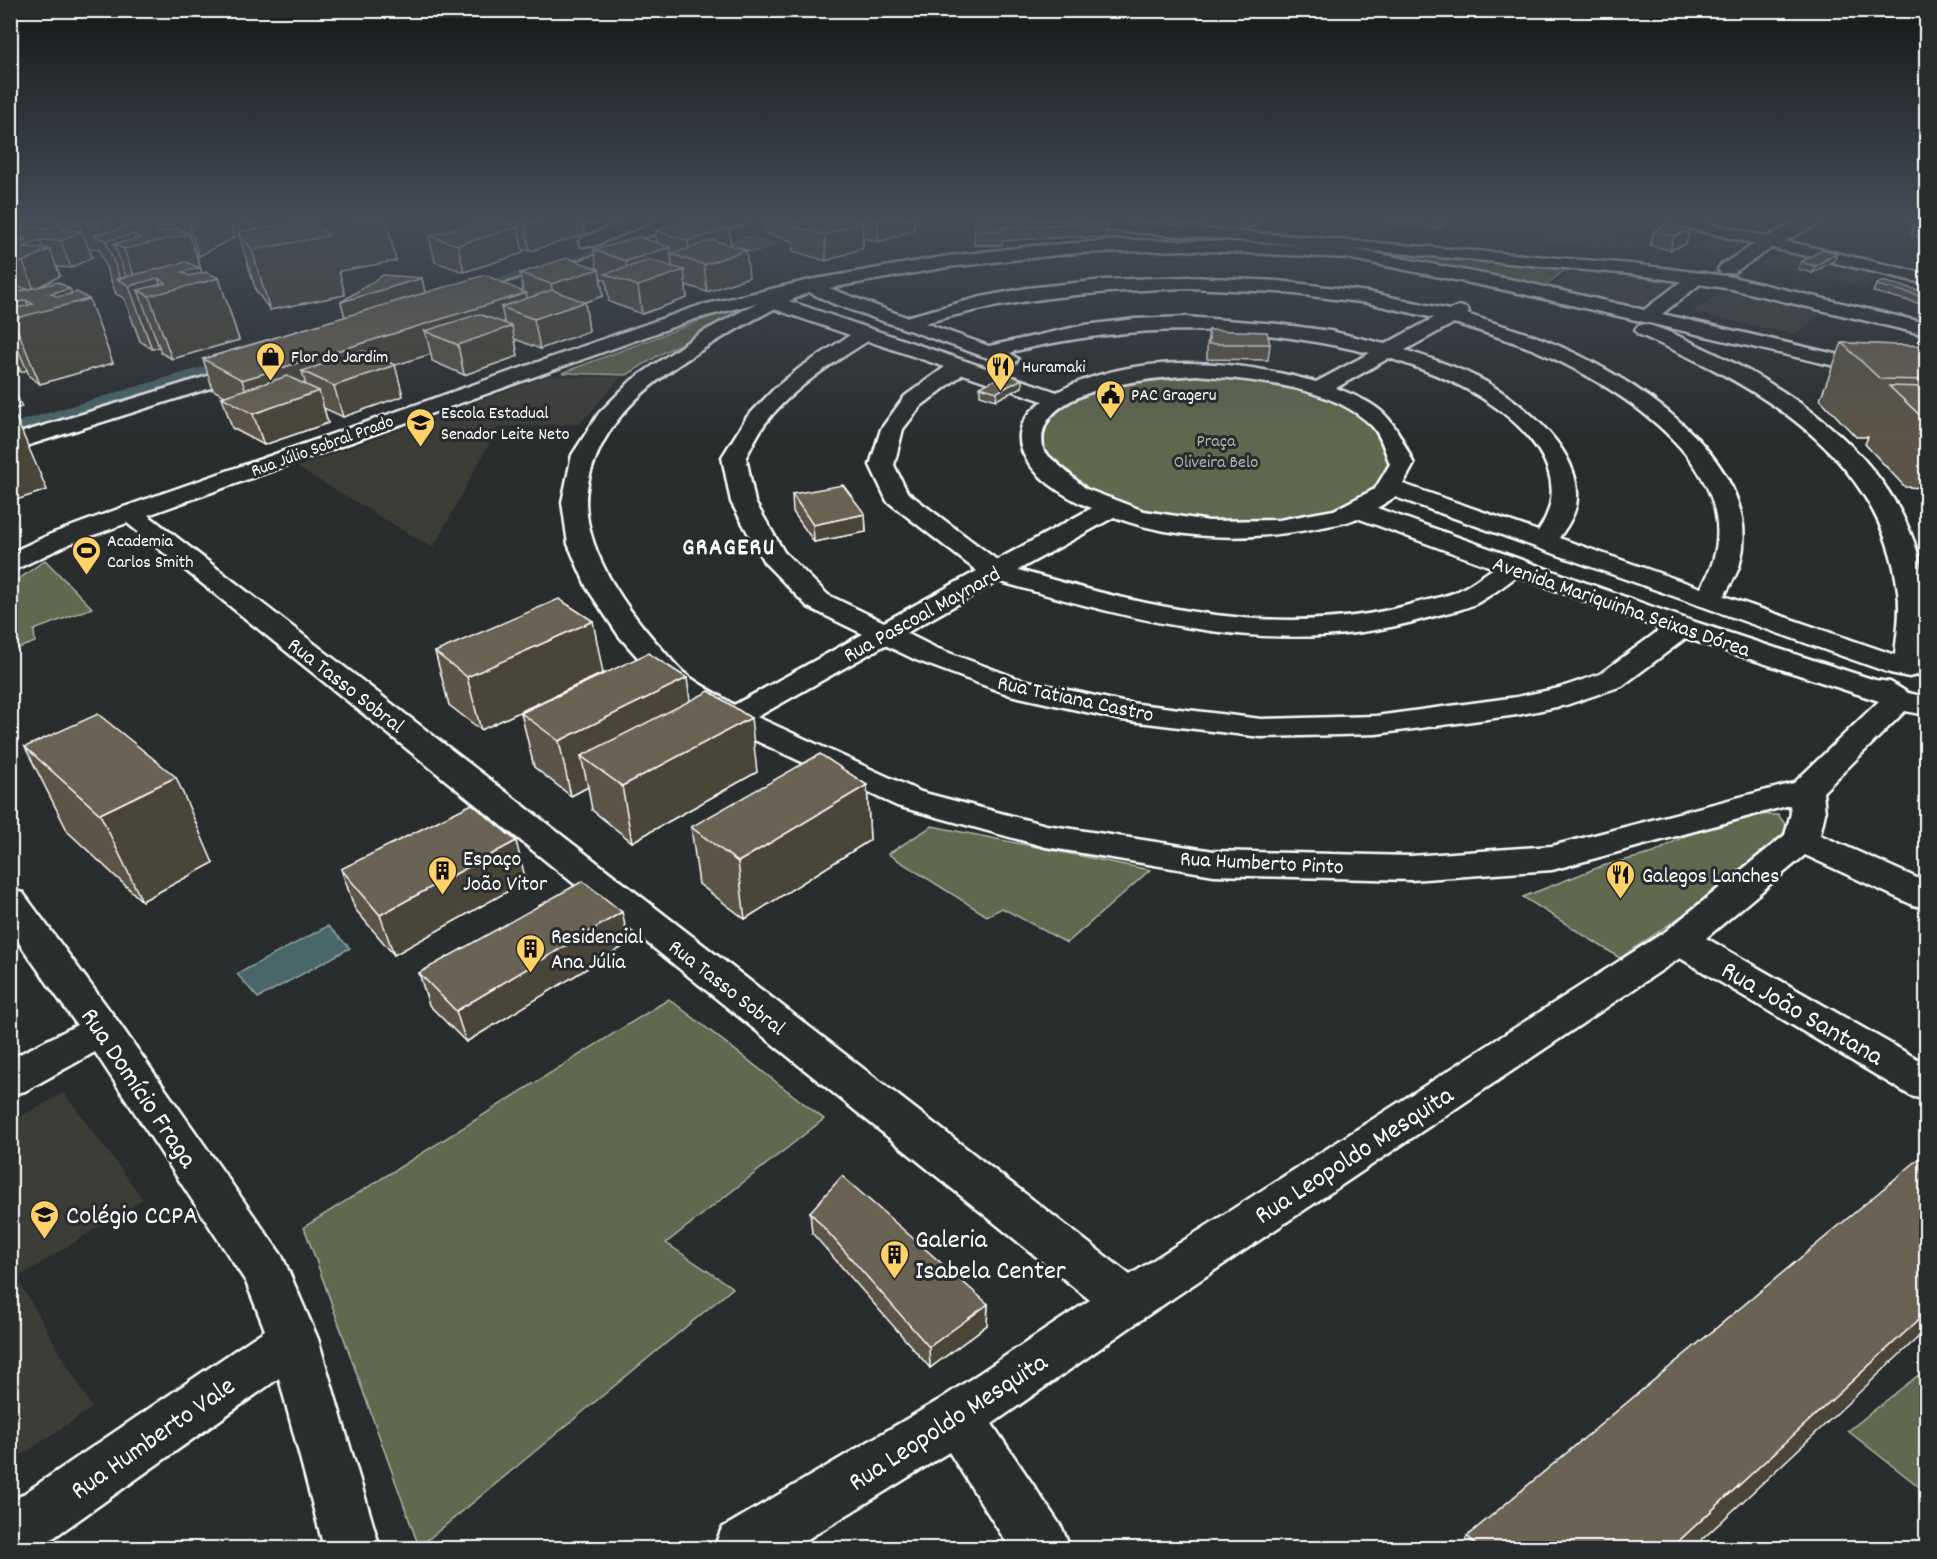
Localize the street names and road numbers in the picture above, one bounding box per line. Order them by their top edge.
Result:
street label: Rua Júlio Sobral Prado [248,410,398,485]
street label: Avenida Mariquinha Seixas Dórea [1488,550,1754,667]
street label: Rua Pascoal Maynard [838,560,1007,672]
street label: Rua Tasso Sobral [280,631,410,742]
street label: Rua Tatiana Castro [994,669,1156,732]
street label: Rua Humberto Pinto [1179,845,1344,884]
street label: Rua Tasso Sobral [661,933,791,1044]
street label: Rua João Santana [1713,953,1890,1078]
street label: Rua Domício Fraga [69,1001,206,1177]
street label: Rua Leopoldo Mesquita [1248,1078,1463,1236]
street label: Rua Leopoldo Mesquita [842,1345,1057,1503]
street label: Rua Humberto Vale [64,1368,244,1511]

